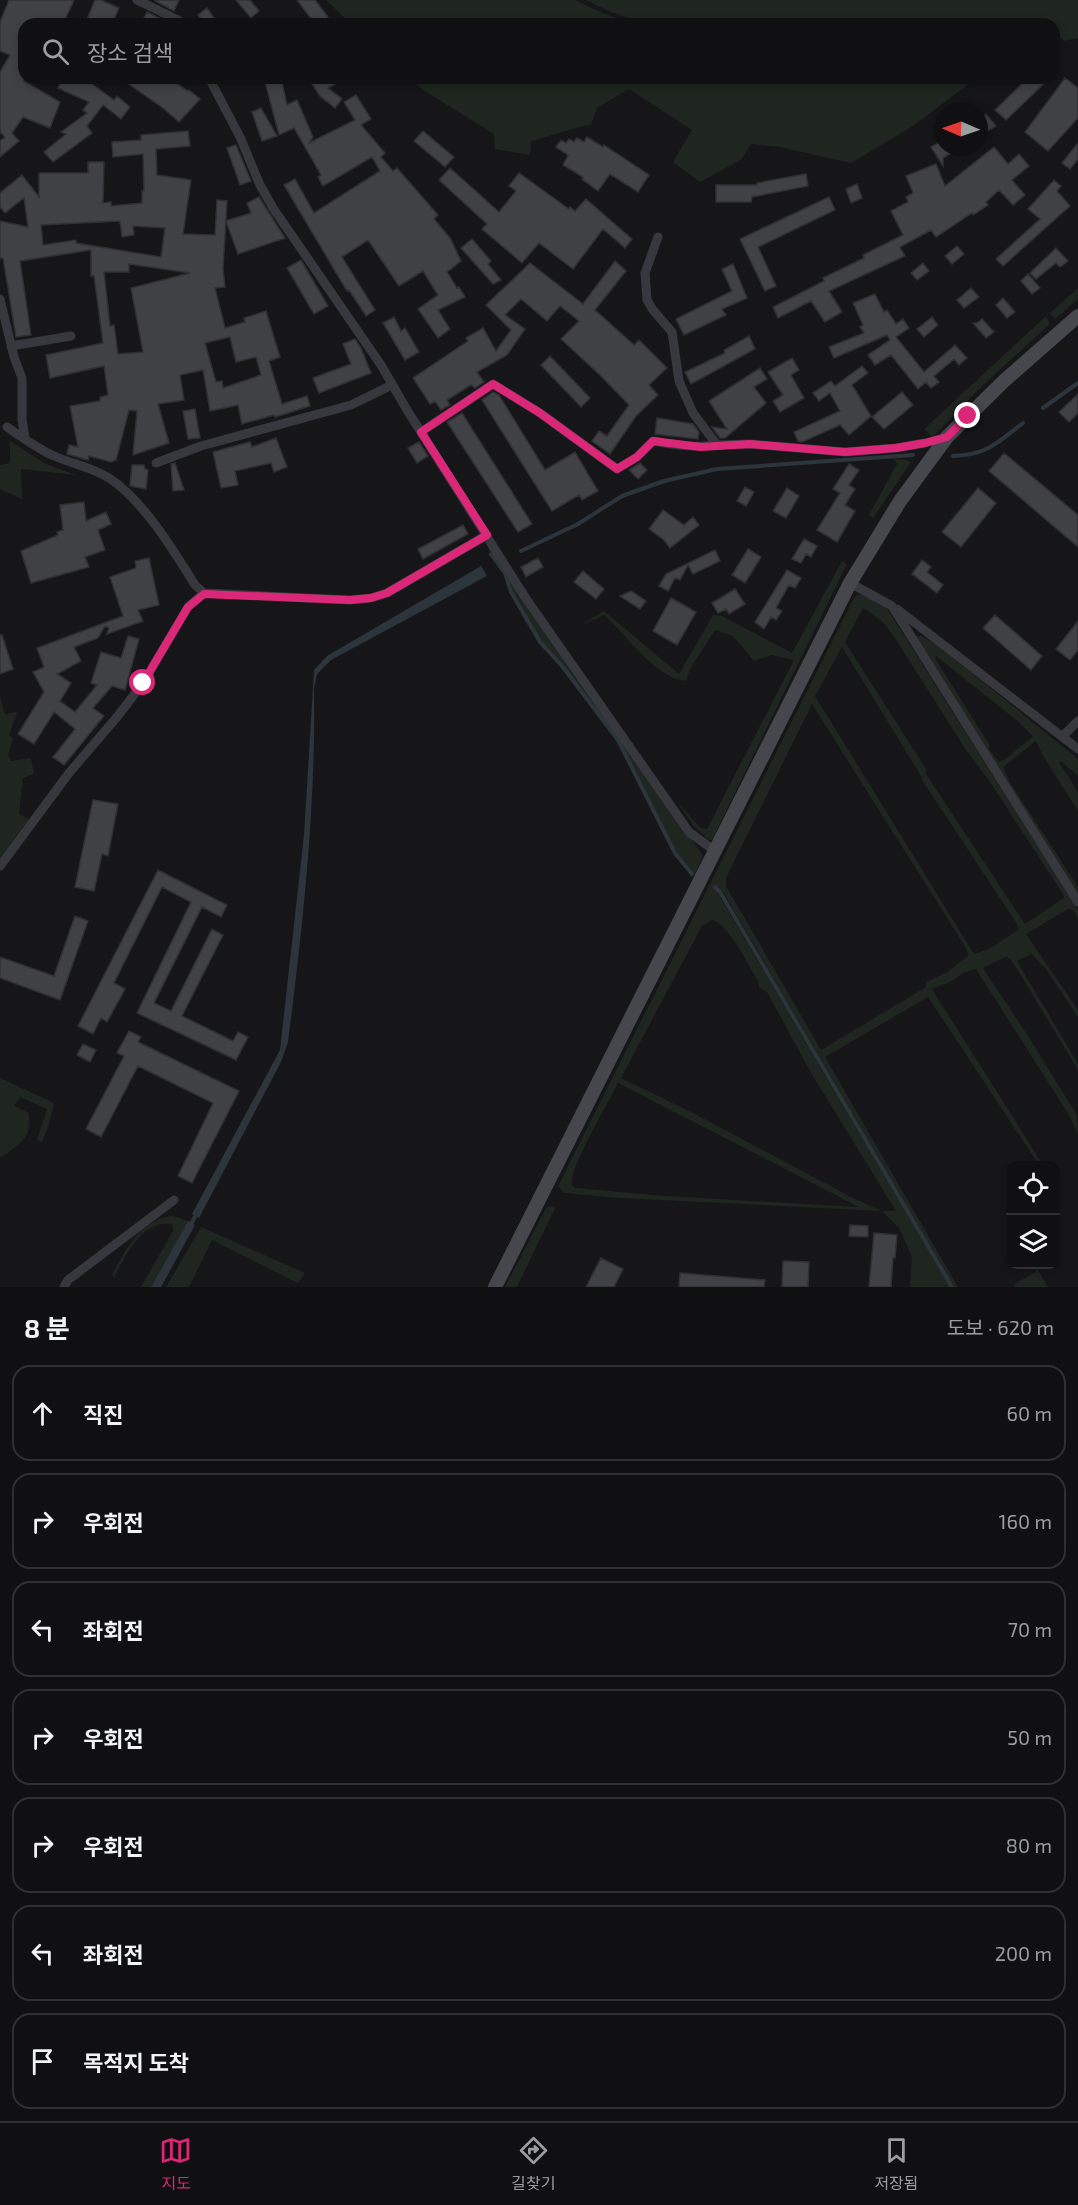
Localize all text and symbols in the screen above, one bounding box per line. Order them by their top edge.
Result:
search box [18,18,1060,84]
icon: search [39,35,72,68]
text: 장소 검색 [87,39,173,65]
north arrow [934,102,988,156]
route end [954,402,980,428]
route start [129,669,155,695]
map controls [1006,1161,1060,1269]
button: locate [1006,1161,1060,1215]
button: layers [1006,1215,1060,1269]
text: 8 분 [24,1312,70,1343]
text: 도보 · 620 m [947,1315,1054,1339]
icon: ahead [26,1397,59,1430]
text: 직진 [83,1401,123,1427]
text: 60 m [1007,1401,1052,1425]
icon: right [26,1505,59,1538]
text: 우회전 [83,1509,144,1535]
text: 160 m [999,1509,1052,1533]
icon: left [26,1613,59,1646]
text: 좌회전 [83,1617,144,1643]
text: 70 m [1008,1617,1052,1641]
icon: right [26,1721,59,1754]
text: 우회전 [83,1725,144,1751]
text: 50 m [1007,1725,1052,1749]
icon: right [26,1829,59,1862]
text: 우회전 [83,1833,144,1859]
text: 80 m [1006,1833,1052,1857]
icon: left [26,1937,59,1970]
text: 좌회전 [83,1941,144,1967]
text: 200 m [995,1941,1052,1965]
icon: arrive [26,2045,59,2078]
text: 목적지 도착 [83,2049,189,2075]
tab: 지도 [159,2134,192,2194]
tab: 길찾기 [511,2134,555,2194]
tab: 저장됨 [874,2134,919,2194]

